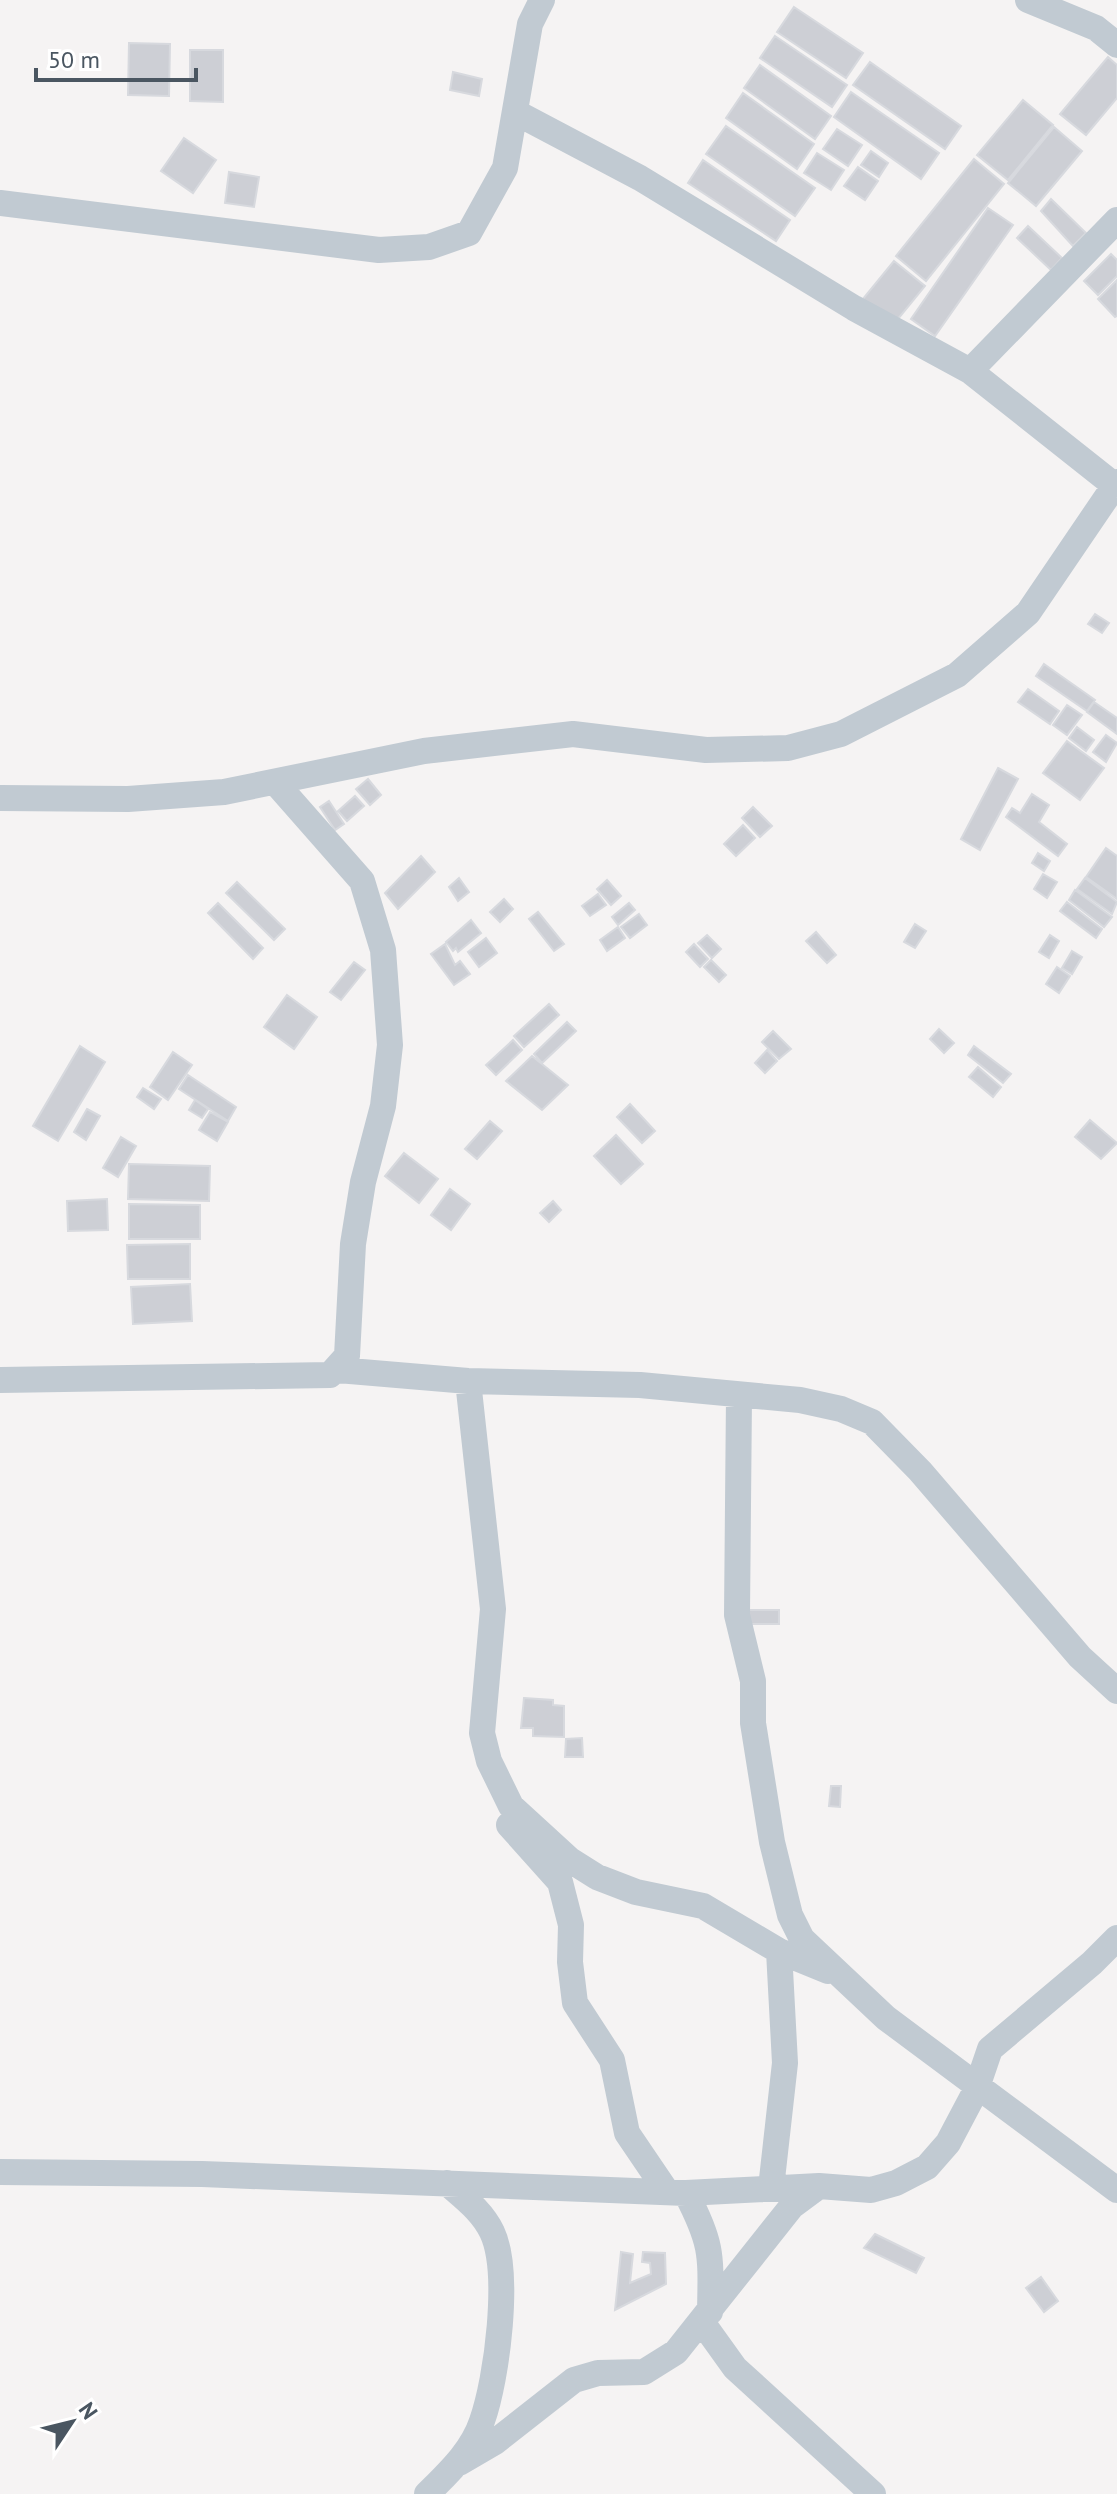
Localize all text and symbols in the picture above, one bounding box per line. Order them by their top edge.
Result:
scale bar [36,32,196,82]
text: 50 m [48,44,100,75]
north arrow [32,2382,112,2462]
text: N [73,2397,104,2424]

